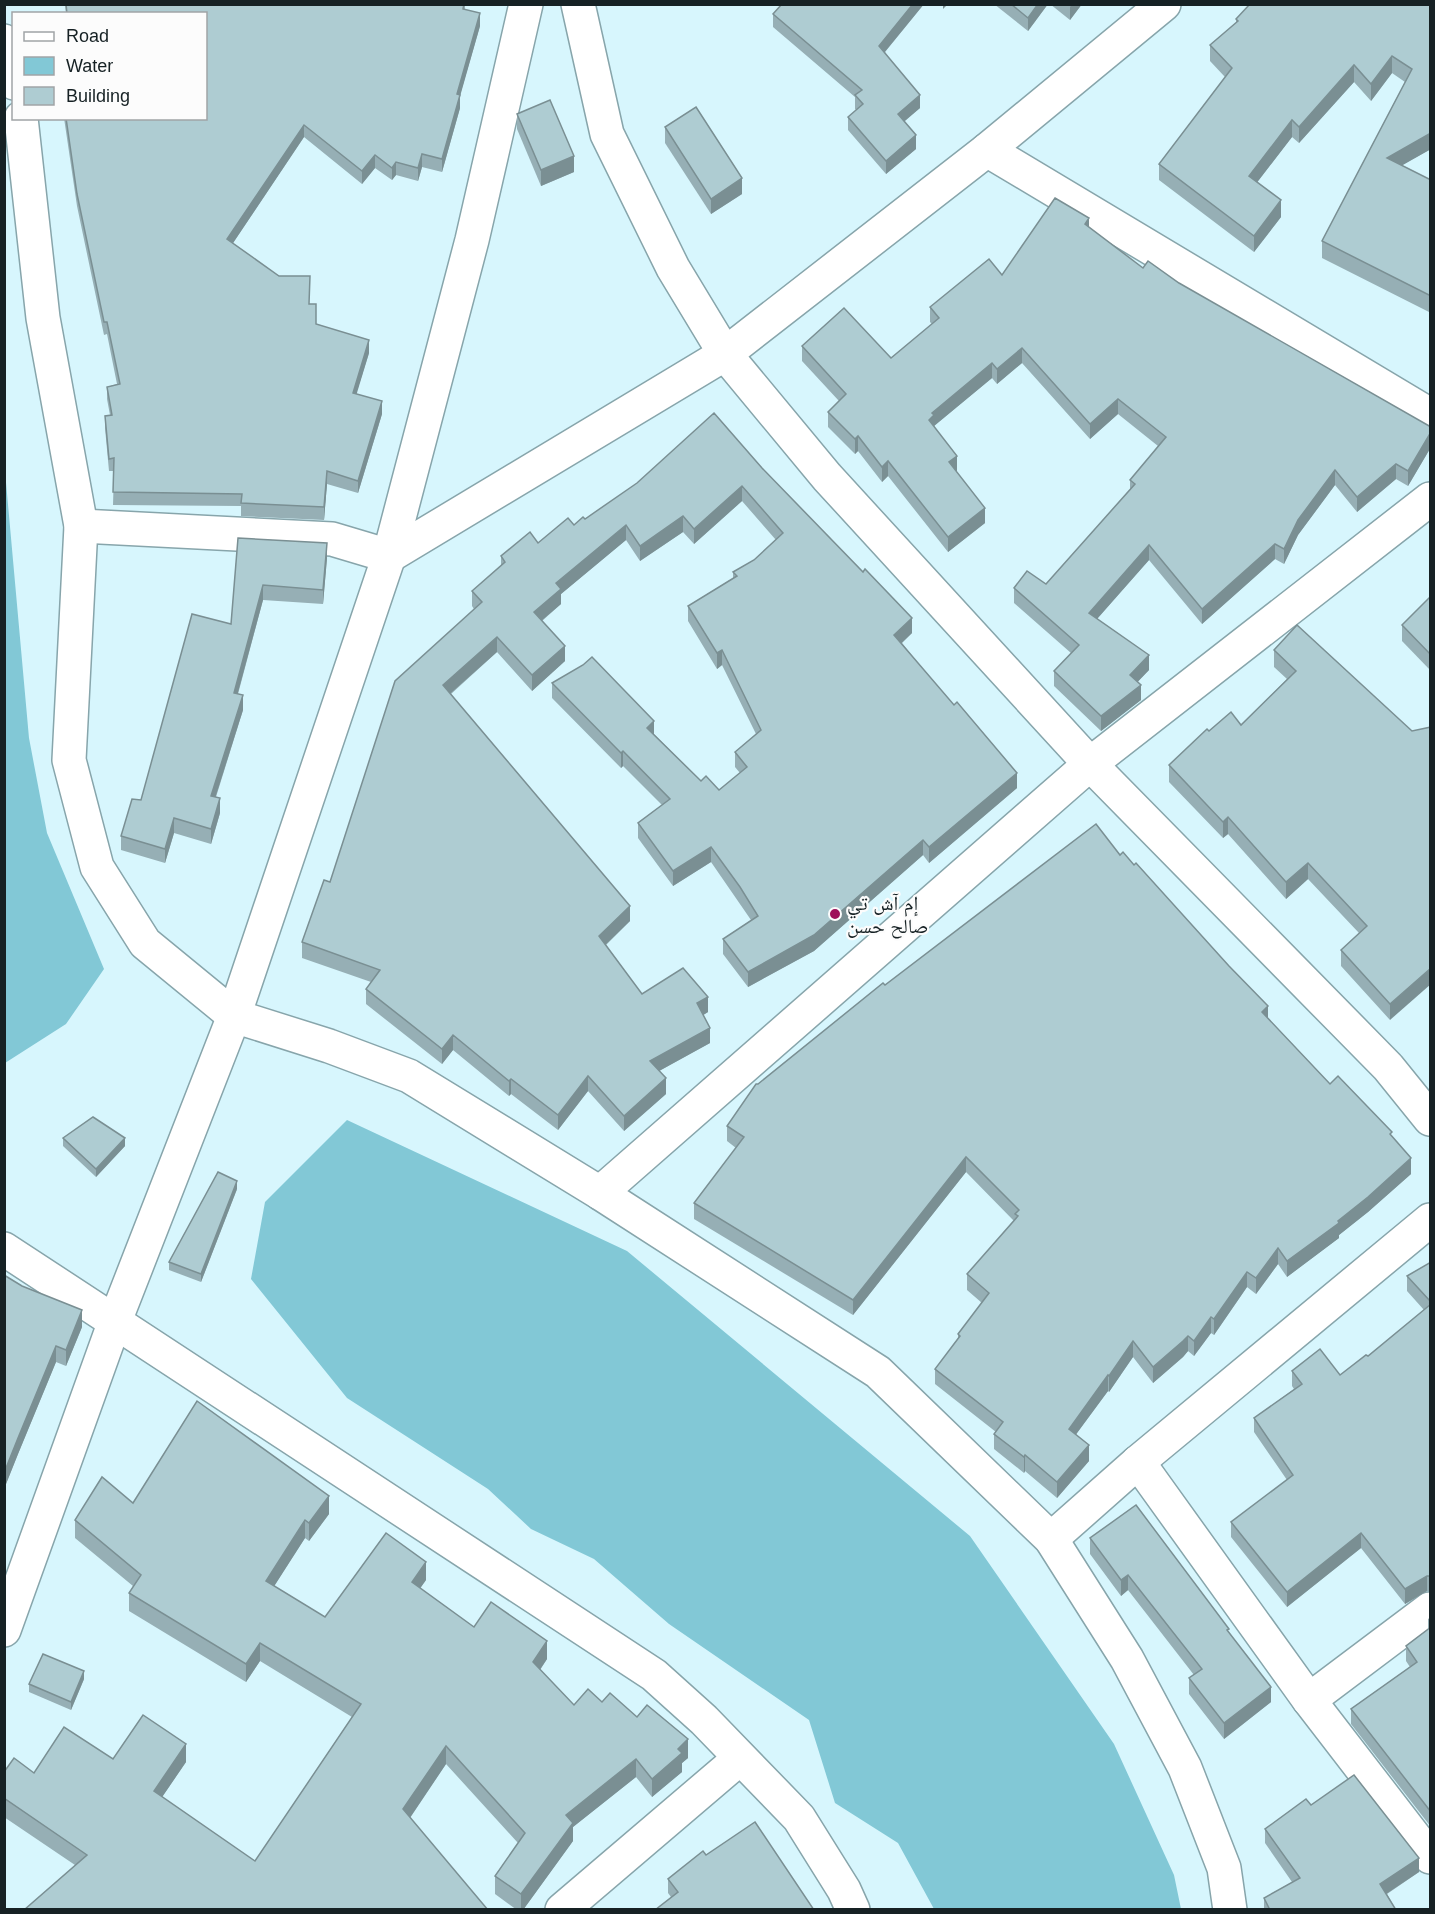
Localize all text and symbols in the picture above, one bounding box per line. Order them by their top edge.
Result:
legend [12,12,207,120]
text: Road [66,26,109,46]
text: Water [66,56,113,76]
text: Building [66,86,130,106]
place label: إم آش تي صالح حسن [847,892,929,939]
marker: إم آش تي صالح حسن [828,907,842,921]

